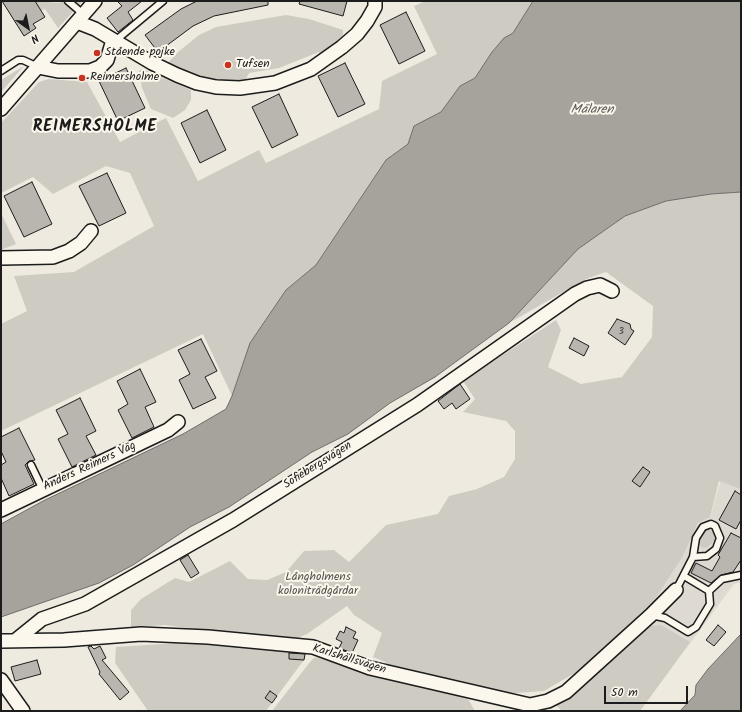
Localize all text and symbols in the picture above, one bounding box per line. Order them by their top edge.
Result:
north arrow [8,8,48,48]
text: N [27,29,42,48]
place label: Stående pojke [105,46,175,60]
marker: Stående pojke [92,48,102,58]
place label: Tufsen [236,58,270,72]
marker: Tufsen [223,60,233,70]
place label: Reimersholme [90,71,159,85]
marker: Reimersholme [77,73,87,83]
water label: Mälaren [571,103,613,119]
district label: REIMERSHOLME [33,118,157,138]
house number: 3 [618,326,624,338]
street label: Anders Reimers Väg [41,439,139,495]
street label: Sofiebergsvägen [281,439,355,493]
park label: Långholmens koloniträdgårdar [278,571,358,599]
street label: Karlshällsvägen [311,642,387,678]
scale bar [606,678,690,704]
text: 50 m [611,683,638,702]

